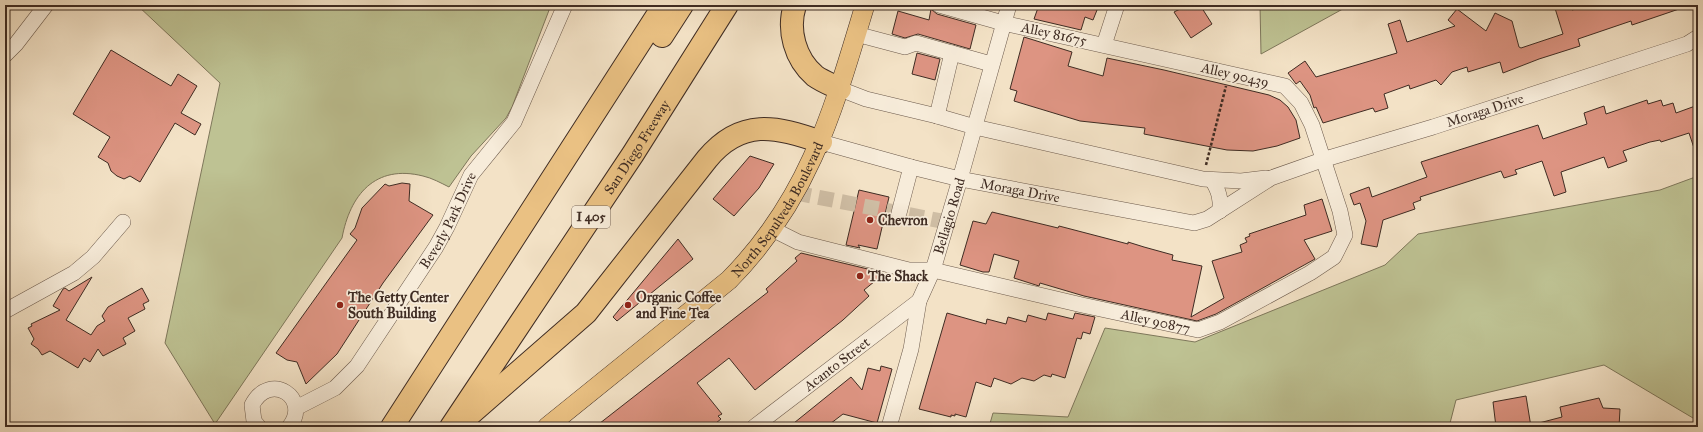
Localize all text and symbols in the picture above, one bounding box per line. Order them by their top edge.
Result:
street label: Alley 81675 [1019,19,1089,49]
street label: Alley 90439 [1199,59,1270,91]
street label: Moraga Drive [1444,89,1526,131]
street label: San Diego Freeway [600,96,674,198]
street label: North Sepulveda Boulevard [728,139,827,281]
street label: Beverly Park Drive [416,169,480,272]
street label: Moraga Drive [979,175,1061,206]
street label: Bellagio Road [930,176,968,256]
road number: I 405 [572,206,610,228]
place label: Chevron [878,212,928,229]
marker: Chevron [865,215,875,225]
place label: The Shack [867,268,929,285]
marker: The Shack [855,271,865,281]
place label: The Getty Center South Building [347,289,449,323]
place label: Organic Coffee and Fine Tea [636,289,722,322]
marker: The Getty Center South Building [335,300,345,310]
marker: Organic Coffee and Fine Tea [623,300,633,310]
street label: Alley 90877 [1119,305,1192,337]
street label: Acanto Street [799,333,873,395]

